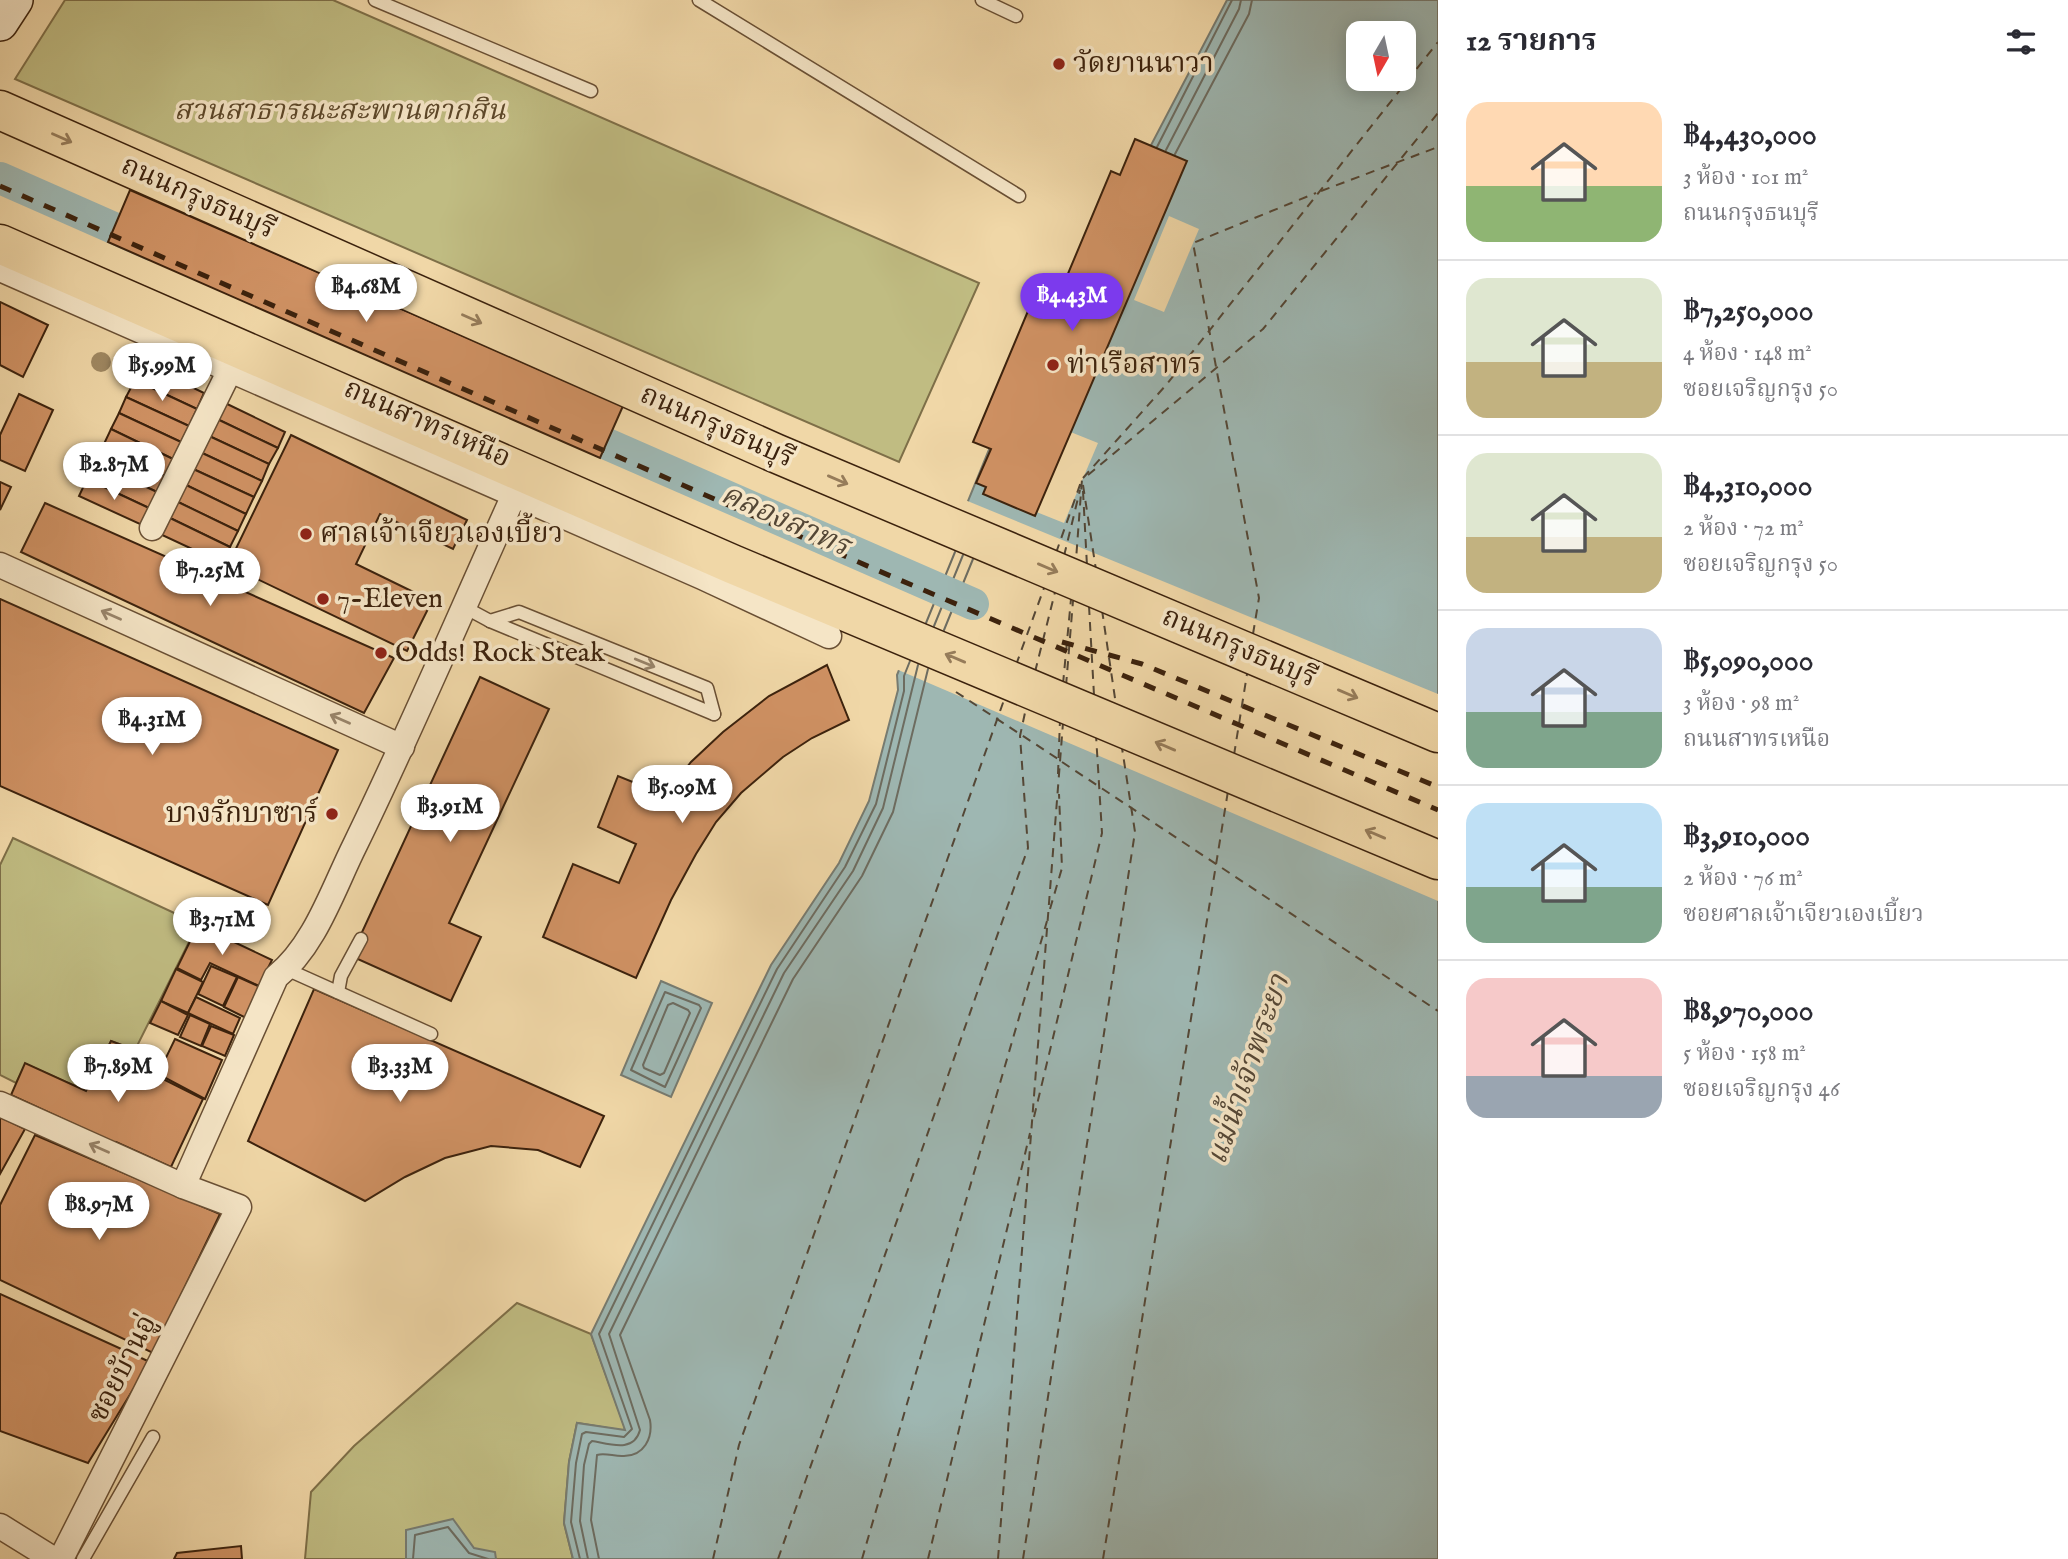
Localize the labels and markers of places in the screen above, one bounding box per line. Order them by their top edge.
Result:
place label: วัดยานนาวา [1073,47,1214,82]
marker: วัดยานนาวา [1051,56,1067,72]
pin: ฿4.68M [309,264,423,324]
pin: ฿4.43M [1015,274,1129,333]
pin: ฿5.99M [105,344,219,403]
place label: ท่าเรือสาทร [1067,348,1202,383]
marker: ท่าเรือสาทร [1045,357,1061,373]
pin: ฿2.87M [57,442,171,502]
place label: ศาลเจ้าเจียวเองเบี้ยว [320,512,563,552]
marker: ศาลเจ้าเจียวเองเบี้ยว [298,526,314,542]
pin: ฿7.25M [153,548,267,608]
place label: 7-Eleven [337,582,443,617]
marker: 7-Eleven [315,591,331,607]
place label: Odds! Rock Steak [395,636,606,671]
marker: Odds! Rock Steak [373,645,389,661]
pin: ฿4.31M [95,698,209,757]
pin: ฿5.09M [625,766,739,825]
pin: ฿3.91M [393,784,507,844]
place label: บางรักบาซาร์ [166,796,319,832]
marker: บางรักบาซาร์ [324,806,340,822]
pin: ฿3.71M [165,898,279,957]
pin: ฿7.89M [61,1044,175,1104]
pin: ฿3.33M [343,1044,457,1104]
pin: ฿8.97M [42,1182,156,1242]

